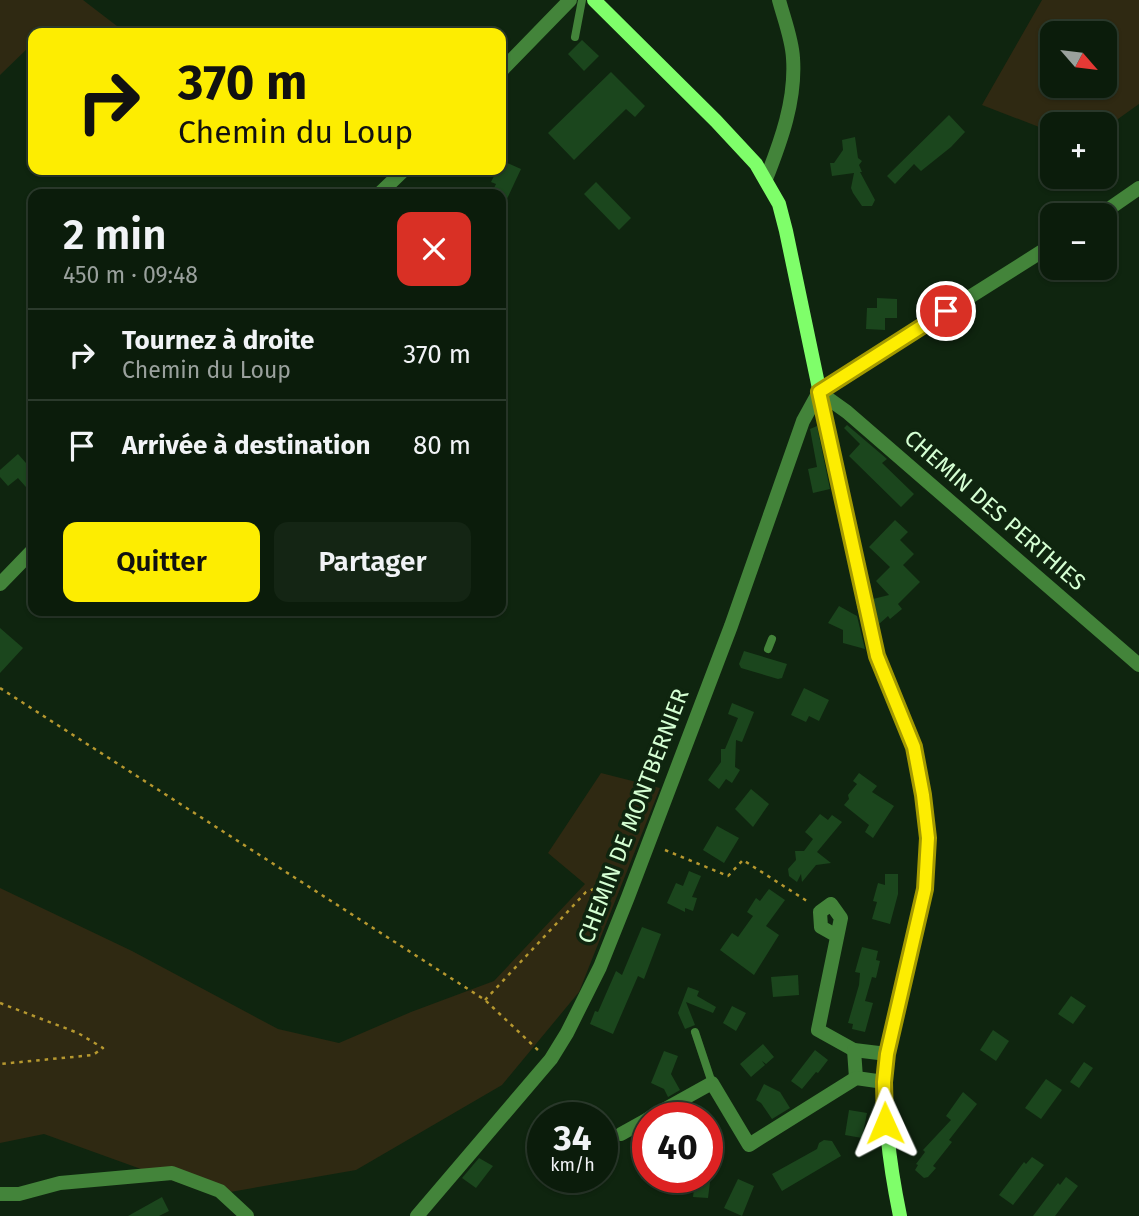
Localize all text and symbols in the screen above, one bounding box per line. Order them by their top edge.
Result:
north arrow [1040,21,1116,98]
map controls [1040,21,1117,280]
text: 370 m [178,53,307,112]
icon: right [63,56,154,147]
button: + [1040,112,1117,189]
text: Chemin du Loup [178,113,413,151]
button: − [1040,203,1117,280]
text: 2 min [63,210,167,260]
button: close [397,212,471,286]
text: 450 m · 09:48 [63,261,198,289]
pin [916,281,976,341]
icon: arrive [927,292,965,330]
text: Tournez à droite [122,325,314,356]
icon: right [63,336,101,374]
text: 370 m [403,339,471,370]
text: Chemin du Loup [122,356,291,384]
street label: CHEMIN DES PERTHIES [899,424,1091,596]
icon: arrive [63,427,101,465]
text: Arrivée à destination [122,430,371,461]
text: 80 m [413,430,471,461]
button: Quitter [63,522,260,602]
button: Partager [274,522,471,602]
street label: CHEMIN DE MONTBERNIER [571,685,695,947]
position arrow [848,1086,922,1160]
speed limit sign: 40 [632,1102,723,1193]
text: 34 [554,1117,591,1159]
text: km/h [550,1154,595,1176]

